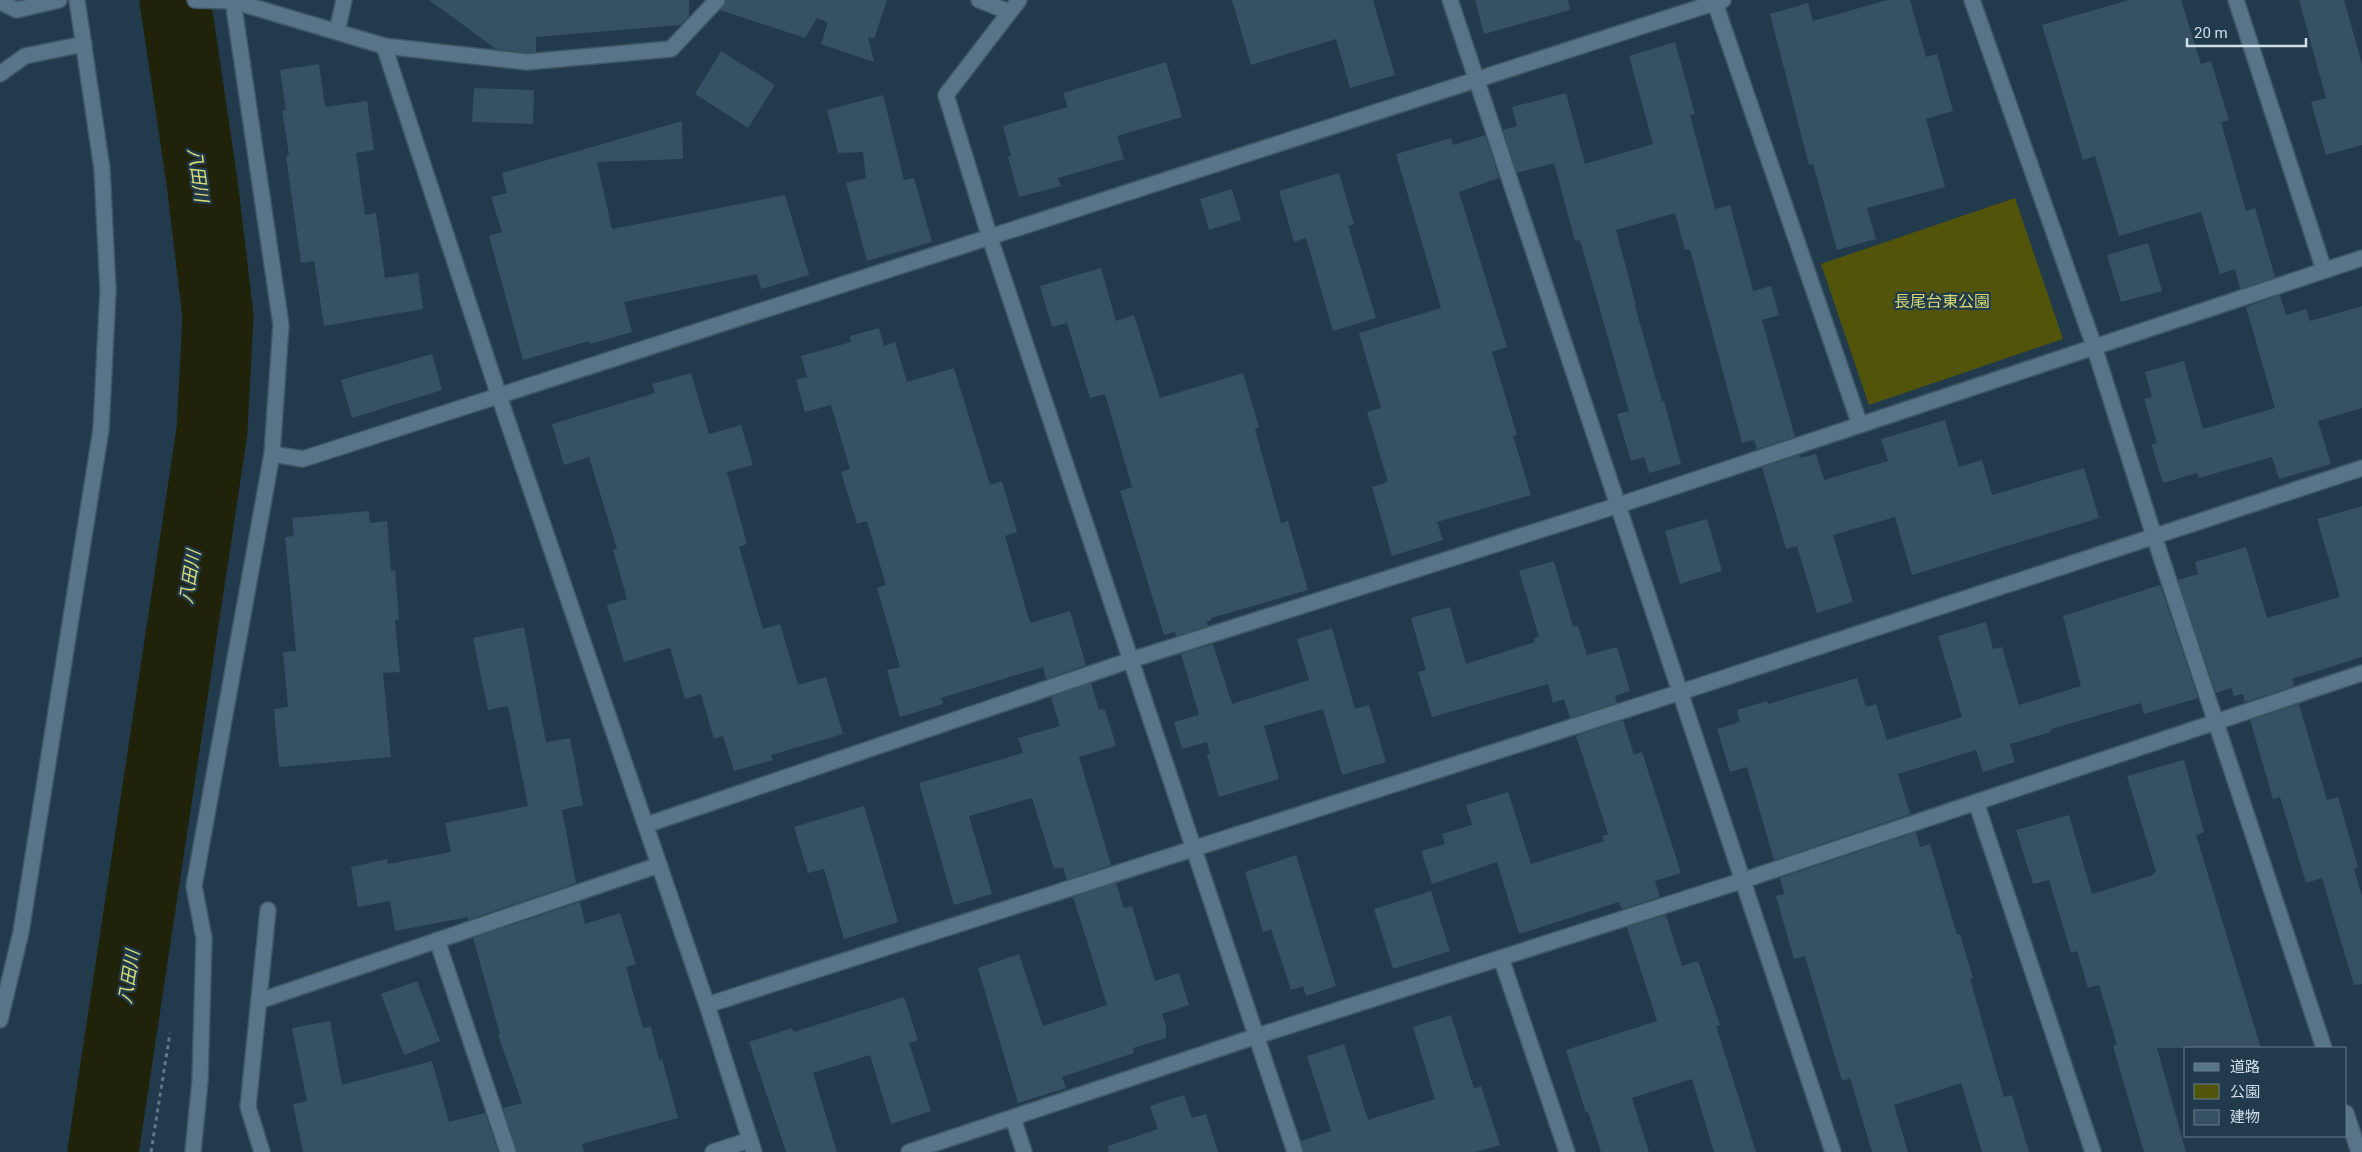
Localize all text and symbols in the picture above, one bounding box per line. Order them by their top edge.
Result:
scale bar [2187,15,2306,47]
text: 20 m [2194,24,2228,42]
water label: 八田川 [184,147,213,205]
park label: 長尾台東公園 [1894,292,1990,311]
water label: 八田川 [175,547,204,605]
water label: 八田川 [114,947,143,1005]
legend [2184,1047,2347,1137]
text: 道路 [2230,1058,2260,1076]
text: 公園 [2230,1083,2260,1101]
text: 建物 [2230,1108,2260,1126]

